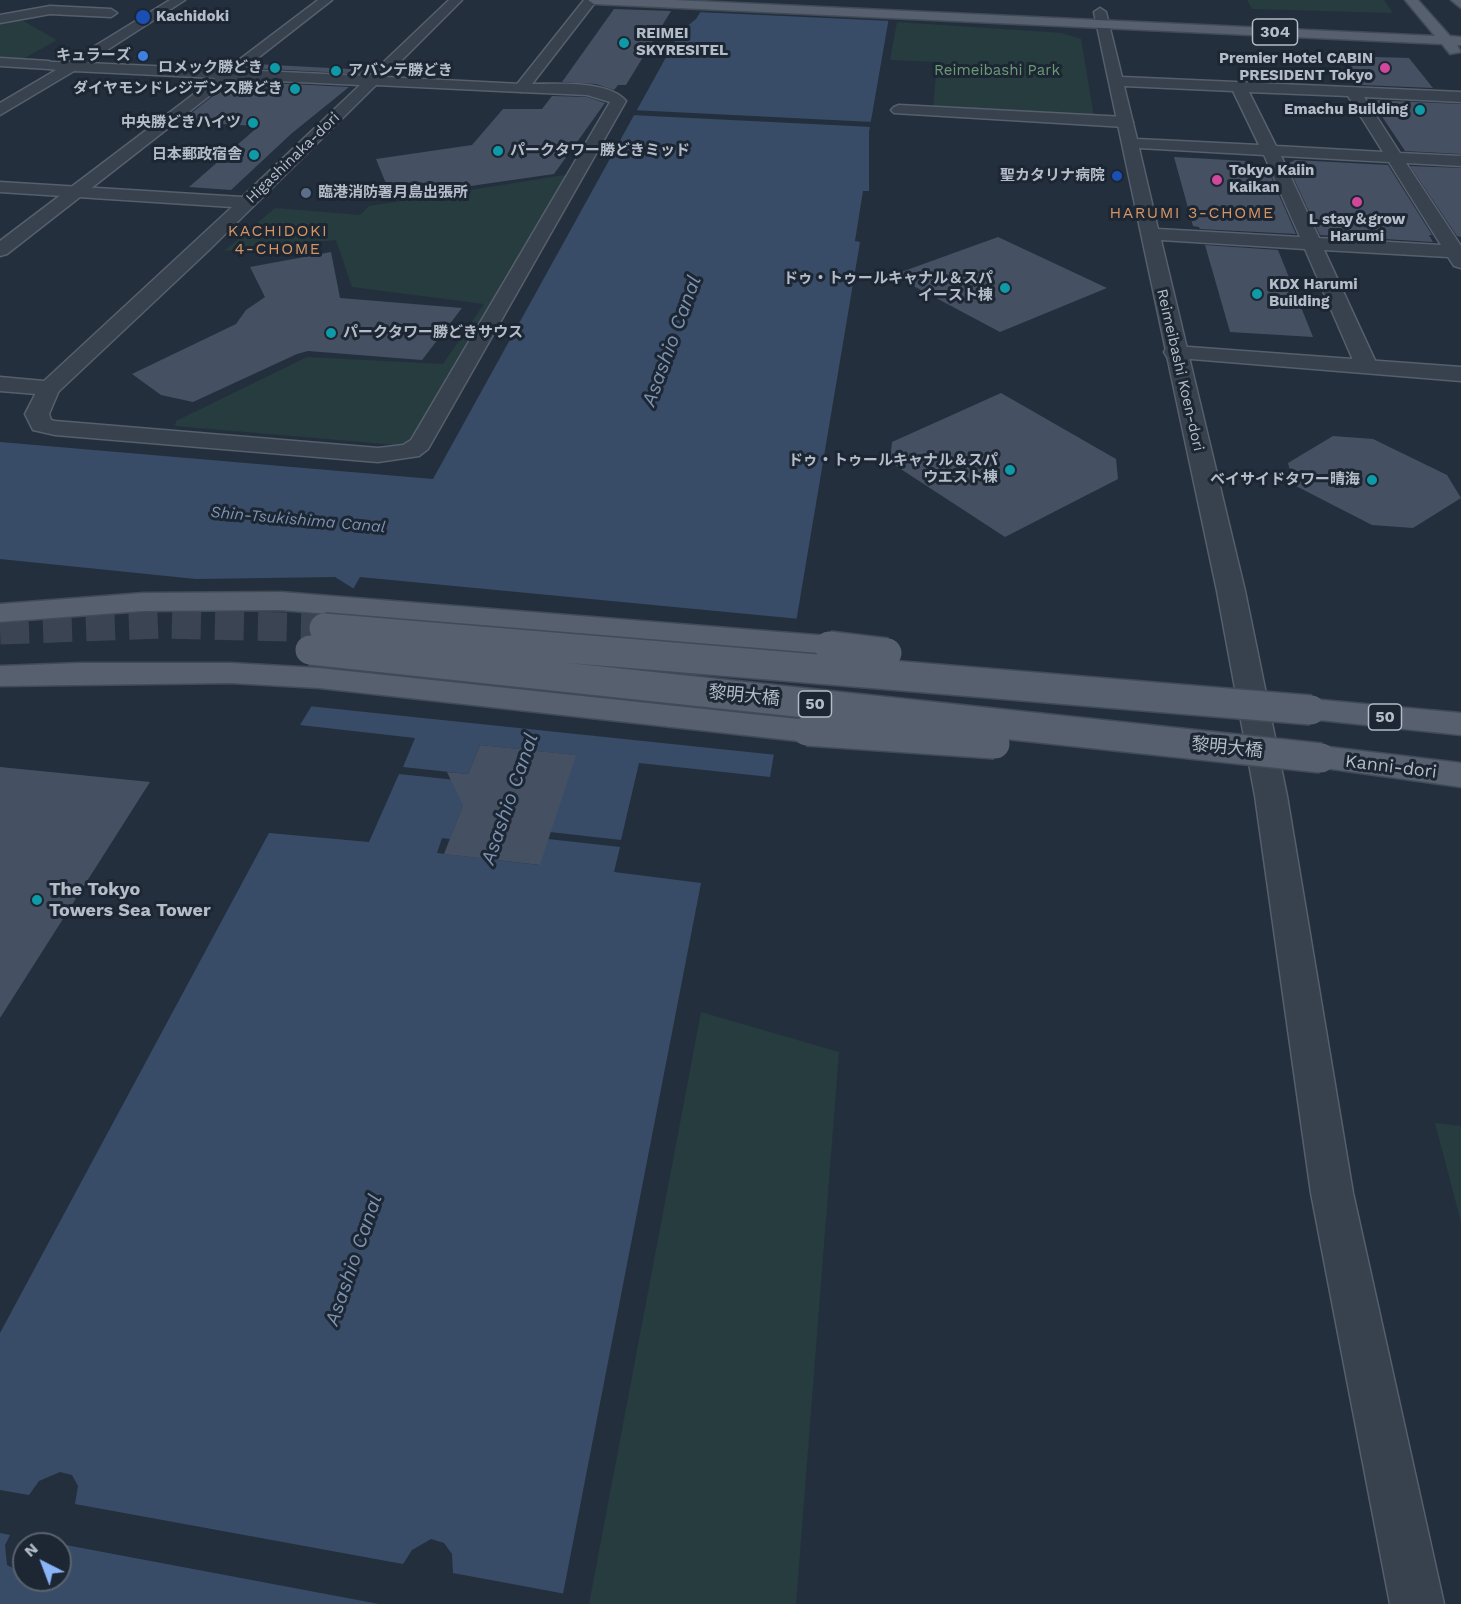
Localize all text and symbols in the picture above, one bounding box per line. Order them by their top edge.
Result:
marker: Kachidoki [134,8,152,26]
place label: Kachidoki [156,8,229,26]
road number: 304 [1252,19,1298,45]
place label: REIMEI SKYRESITEL [636,25,728,60]
marker: REIMEI SKYRESITEL [617,36,631,50]
place label: キュラーズ [56,47,131,65]
marker: キュラーズ [136,49,150,63]
place label: Premier Hotel CABIN PRESIDENT Tokyo [1219,50,1373,85]
place label: ロメック勝どき [158,59,263,77]
marker: ロメック勝どき [268,61,282,75]
marker: Premier Hotel CABIN PRESIDENT Tokyo [1378,61,1392,75]
place label: アバンテ勝どき [348,62,453,80]
park label: Reimeibashi Park [934,62,1060,80]
marker: アバンテ勝どき [329,64,343,78]
place label: ダイヤモンドレジデンス勝どき [73,80,283,98]
marker: ダイヤモンドレジデンス勝どき [288,82,302,96]
place label: Emachu Building [1284,101,1408,119]
marker: Emachu Building [1413,103,1427,117]
street label: Higashinaka-dori [242,109,344,207]
place label: 中央勝どきハイツ [121,114,241,132]
marker: 中央勝どきハイツ [246,116,260,130]
place label: パークタワー勝どきミッド [510,142,690,160]
marker: パークタワー勝どきミッド [491,144,505,158]
place label: 日本郵政宿舎 [152,146,242,164]
marker: 日本郵政宿舎 [247,148,261,162]
place label: Tokyo Kaiin Kaikan [1229,162,1314,197]
place label: 聖カタリナ病院 [1000,167,1105,185]
marker: 聖カタリナ病院 [1110,169,1124,183]
marker: Tokyo Kaiin Kaikan [1210,173,1224,187]
place label: 臨港消防署月島出張所 [318,184,468,202]
marker: 臨港消防署月島出張所 [299,186,313,200]
marker: L stay＆grow Harumi [1350,195,1364,209]
district label: HARUMI 3-CHOME [1109,203,1275,223]
place label: L stay＆grow Harumi [1309,211,1405,246]
district label: KACHIDOKI 4-CHOME [228,221,328,259]
place label: ドゥ・トゥールキャナル＆スパ イースト棟 [783,270,993,305]
water label: Asashio Canal [637,272,707,410]
place label: KDX Harumi Building [1269,276,1358,311]
marker: ドゥ・トゥールキャナル＆スパ イースト棟 [998,281,1012,295]
street label: Reimeibashi Koen-dori [1153,287,1207,453]
marker: KDX Harumi Building [1250,287,1264,301]
place label: パークタワー勝どきサウス [343,324,523,342]
marker: パークタワー勝どきサウス [324,326,338,340]
place label: ドゥ・トゥールキャナル＆スパ ウエスト棟 [788,452,998,487]
marker: ドゥ・トゥールキャナル＆スパ ウエスト棟 [1003,463,1017,477]
place label: ベイサイドタワー晴海 [1210,471,1360,489]
marker: ベイサイドタワー晴海 [1365,473,1379,487]
water label: Shin-Tsukishima Canal [210,503,386,537]
street label: 黎明大橋 [707,681,781,711]
road number: 50 [798,691,832,717]
road number: 50 [1368,704,1402,730]
water label: Asashio Canal [476,730,544,868]
street label: 黎明大橋 [1190,733,1264,763]
street label: Kanni-dori [1344,751,1438,783]
place label: The Tokyo Towers Sea Tower [49,879,211,922]
marker: The Tokyo Towers Sea Tower [30,893,44,907]
water label: Asashio Canal [320,1191,388,1329]
north arrow [12,1532,72,1592]
text: N [20,1539,42,1561]

